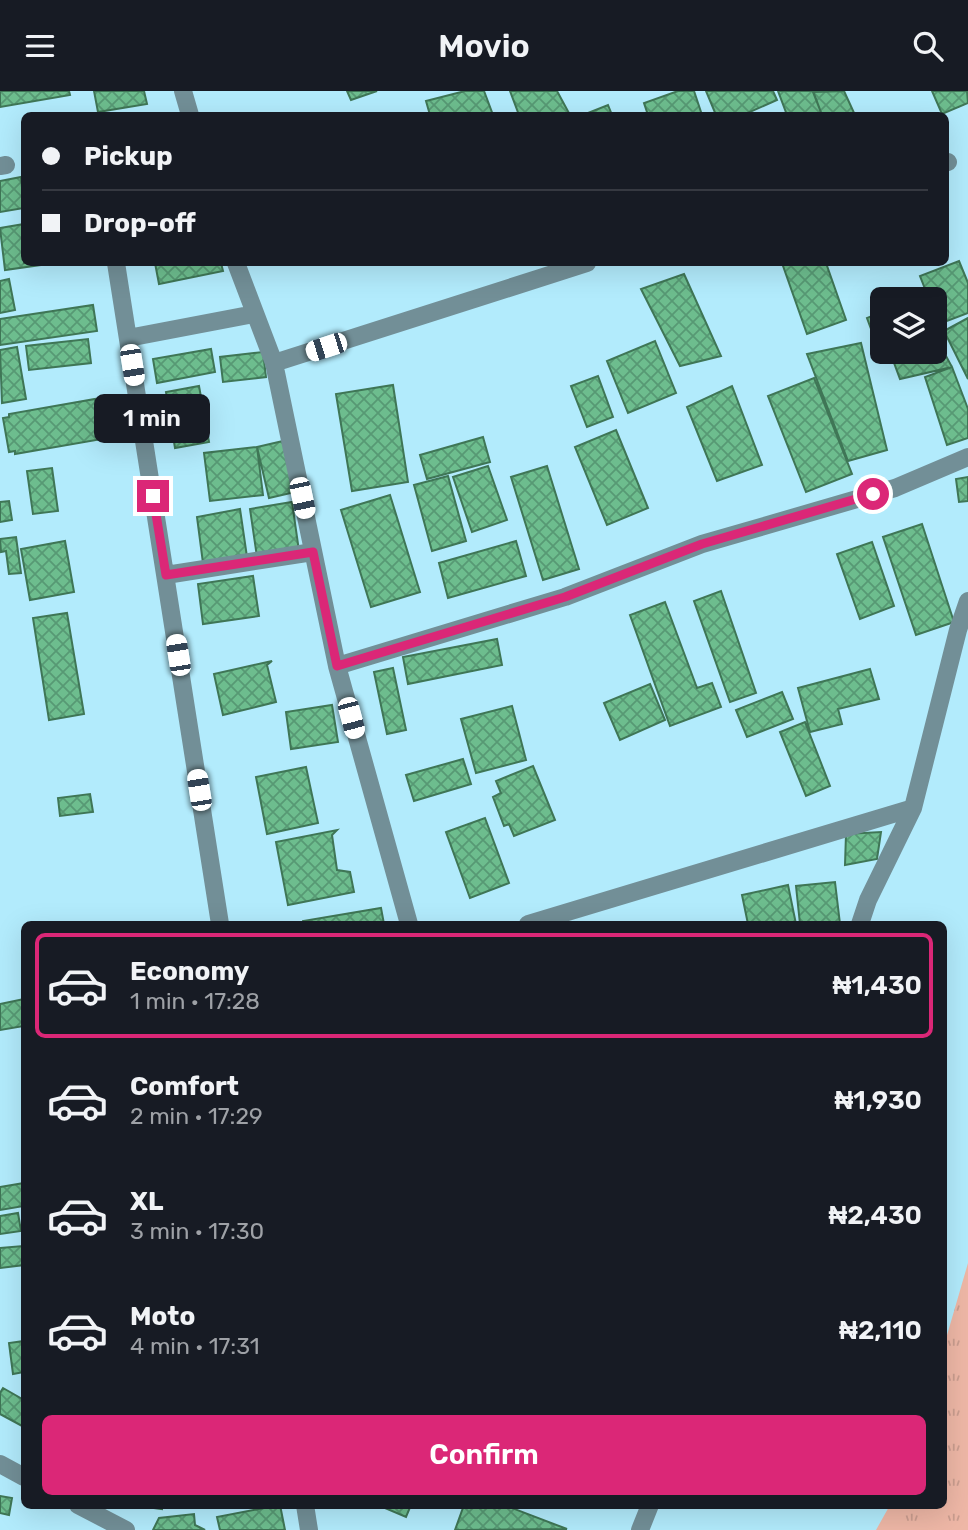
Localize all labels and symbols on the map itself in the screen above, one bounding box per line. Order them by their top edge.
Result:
car [303,331,350,363]
car [119,343,146,387]
callout: 1 min [95,395,211,443]
car [288,475,317,521]
route start [857,478,889,510]
route end [137,480,169,512]
car [165,633,192,677]
car [336,695,367,741]
car [186,768,213,812]

